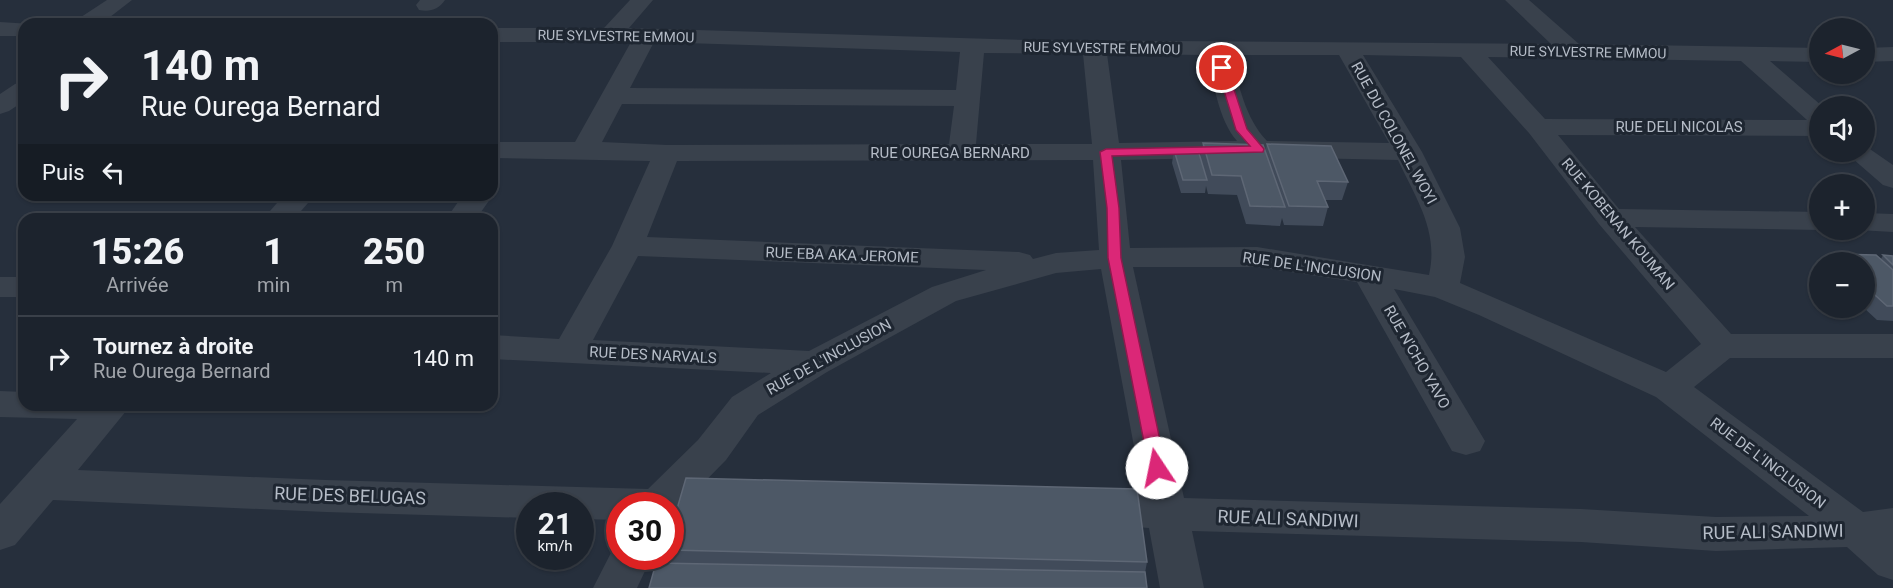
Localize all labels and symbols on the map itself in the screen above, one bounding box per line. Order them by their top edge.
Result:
north arrow [1809,18,1875,84]
street label: RUE SYLVESTRE EMMOU [537,27,695,45]
street label: RUE SYLVESTRE EMMOU [1023,39,1181,57]
pin [1196,42,1247,93]
street label: RUE SYLVESTRE EMMOU [1509,43,1667,61]
street label: RUE DU COLONEL WOYI [1347,59,1441,207]
street label: RUE DELI NICOLAS [1615,118,1743,136]
street label: RUE OUREGA BERNARD [870,144,1030,162]
street label: RUE KOBENAN KOUMAN [1558,154,1678,294]
street label: RUE EBA AKA JEROME [765,243,919,267]
street label: RUE DE L'INCLUSION [1241,248,1383,286]
street label: RUE N'CHO YAVO [1380,302,1454,412]
street label: RUE DE L'INCLUSION [763,315,895,399]
street label: RUE DES NARVALS [589,343,717,367]
street label: RUE DE L'INCLUSION [1707,414,1829,512]
position arrow [1125,436,1189,500]
street label: RUE DES BELUGAS [274,482,426,509]
speed limit sign: 30 [606,492,684,570]
street label: RUE ALI SANDIWI [1217,506,1359,531]
street label: RUE ALI SANDIWI [1702,520,1844,543]

